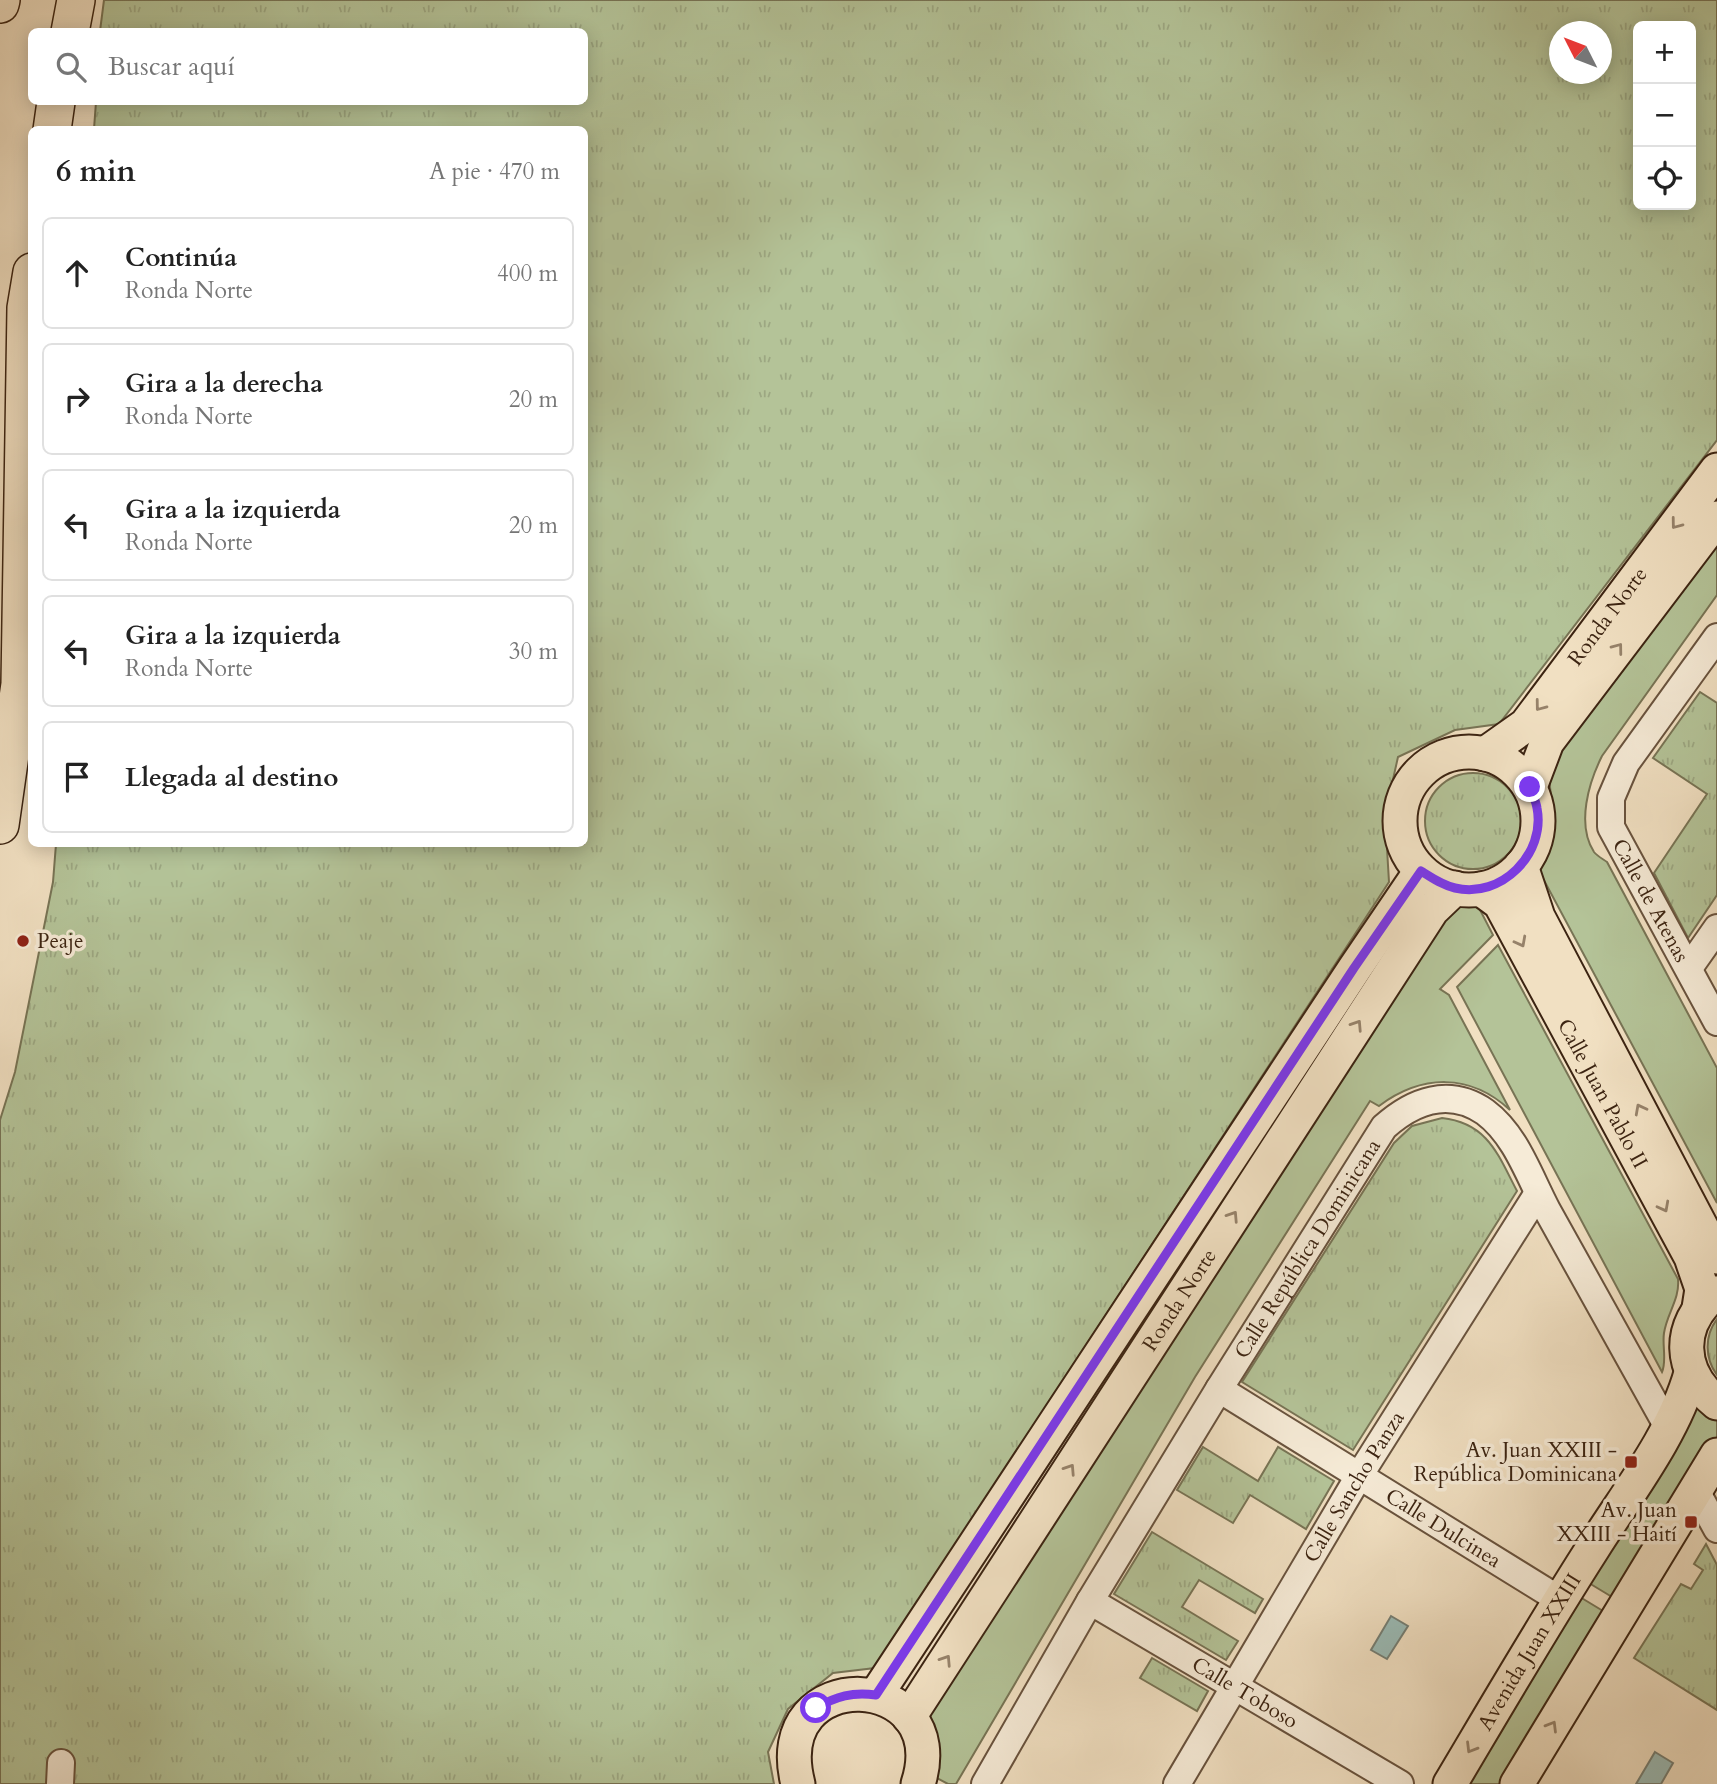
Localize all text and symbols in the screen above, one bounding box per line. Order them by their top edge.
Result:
north arrow [1549,21,1612,84]
map controls [1633,21,1696,210]
button: + [1633,21,1696,84]
search box [28,28,588,105]
icon: search [52,48,90,86]
text: Buscar aquí [108,49,235,84]
button: − [1633,84,1696,147]
button: locate [1633,147,1696,210]
text: 6 min [56,151,136,192]
text: A pie · 470 m [429,156,560,187]
text: Continúa [125,240,237,275]
icon: ahead [58,254,96,292]
text: 400 m [497,258,558,289]
text: Ronda Norte [125,275,253,306]
text: Gira a la derecha [125,366,323,401]
icon: right [58,380,96,418]
text: 20 m [509,384,558,415]
text: Ronda Norte [125,401,253,432]
text: Gira a la izquierda [125,492,341,527]
icon: left [58,506,96,544]
text: 20 m [509,510,558,541]
one-way arrow [1672,516,1684,529]
text: Ronda Norte [125,527,253,558]
street label: Ronda Norte [1561,561,1654,672]
text: Gira a la izquierda [125,618,341,653]
icon: left [58,632,96,670]
text: 30 m [509,636,558,667]
one-way arrow [1610,643,1623,656]
text: Ronda Norte [125,653,253,684]
one-way arrow [1535,698,1548,711]
icon: arrive [58,758,96,796]
text: Llegada al destino [125,760,339,795]
route end [1514,771,1545,802]
street label: Calle de Atenas [1605,834,1696,968]
place label: Peaje [37,927,83,956]
marker: Peaje [15,933,31,949]
one-way arrow [1513,935,1526,948]
street label: Calle Juan Pablo II [1550,1014,1654,1174]
one-way arrow [1349,1020,1361,1033]
one-way arrow [1634,1104,1648,1117]
street label: Calle República Dominicana [1228,1134,1388,1364]
one-way arrow [1656,1200,1669,1213]
one-way arrow [1225,1211,1238,1224]
street label: Ronda Norte [1136,1243,1224,1357]
street label: Calle Sancho Panza [1297,1406,1412,1568]
place label: Av. Juan XXIII - República Dominicana [1414,1436,1617,1489]
marker: Av. Juan XXIII - República Dominicana [1623,1454,1639,1470]
one-way arrow [1062,1464,1074,1477]
street label: Calle Dulcinea [1380,1482,1507,1575]
place label: Av. Juan XXIII - Haití [1557,1496,1677,1549]
marker: Av. Juan XXIII - Haití [1683,1514,1699,1530]
street label: Avenida Juan XXIII [1471,1568,1588,1736]
street label: Calle Toboso [1186,1650,1303,1736]
one-way arrow [938,1655,951,1668]
route start [800,1692,831,1723]
one-way arrow [1544,1720,1557,1733]
one-way arrow [1467,1740,1480,1753]

